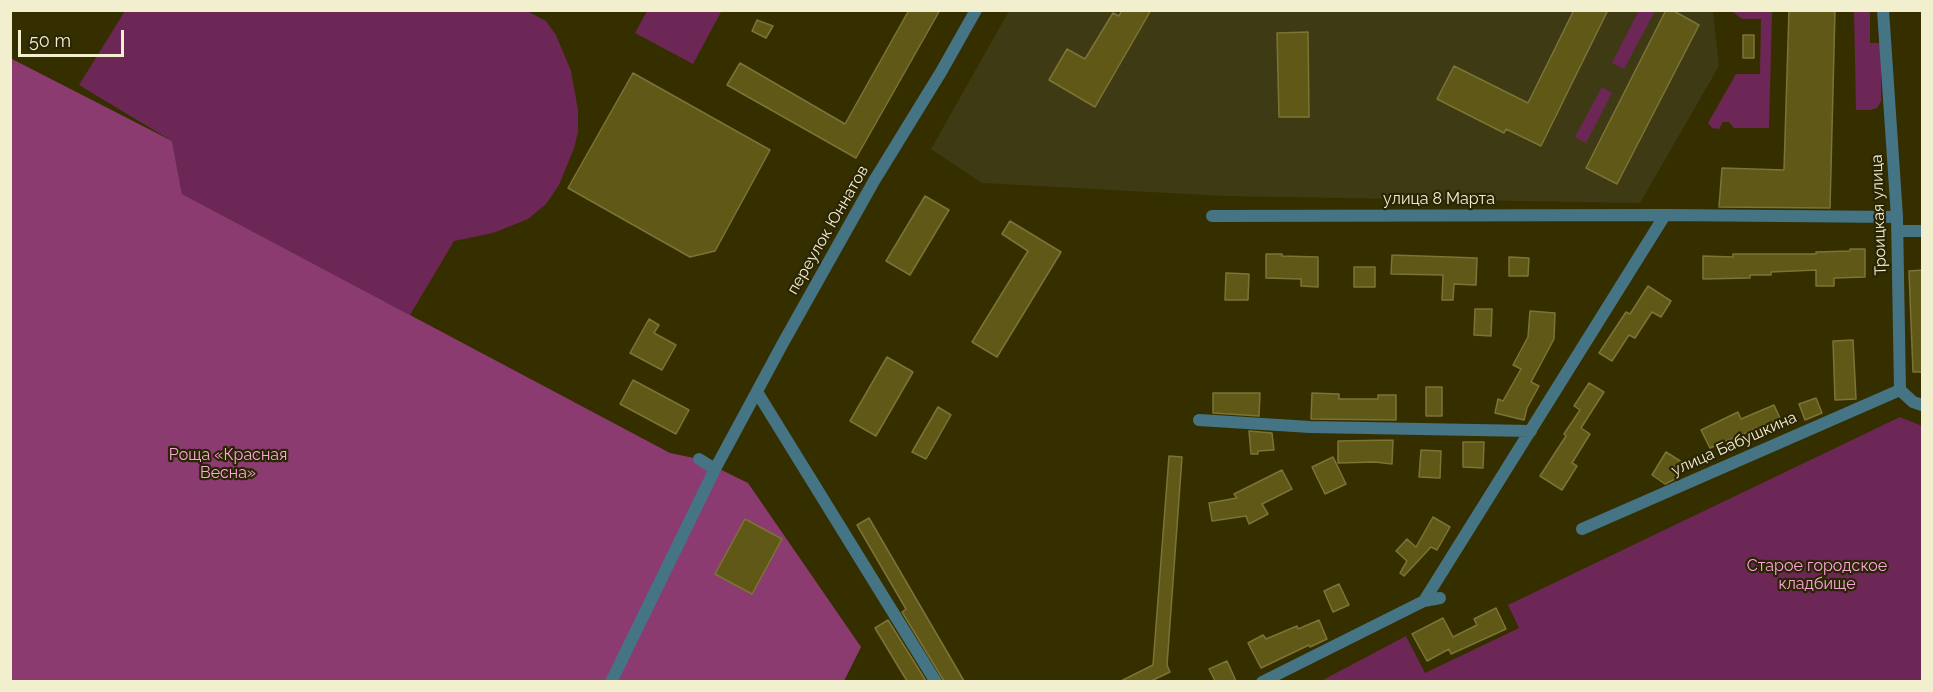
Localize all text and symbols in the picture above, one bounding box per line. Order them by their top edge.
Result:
scale bar [21,18,128,56]
text: 50 m [29,30,71,51]
street label: Троицкая улица [1867,154,1891,276]
street label: переулок Юннатов [783,162,873,298]
street label: улица 8 Марта [1383,189,1495,209]
street label: улица Бабушкина [1668,408,1800,480]
park label: Роща «Красная Весна» [169,445,287,483]
park label: Старое городское кладбище [1747,556,1887,594]

